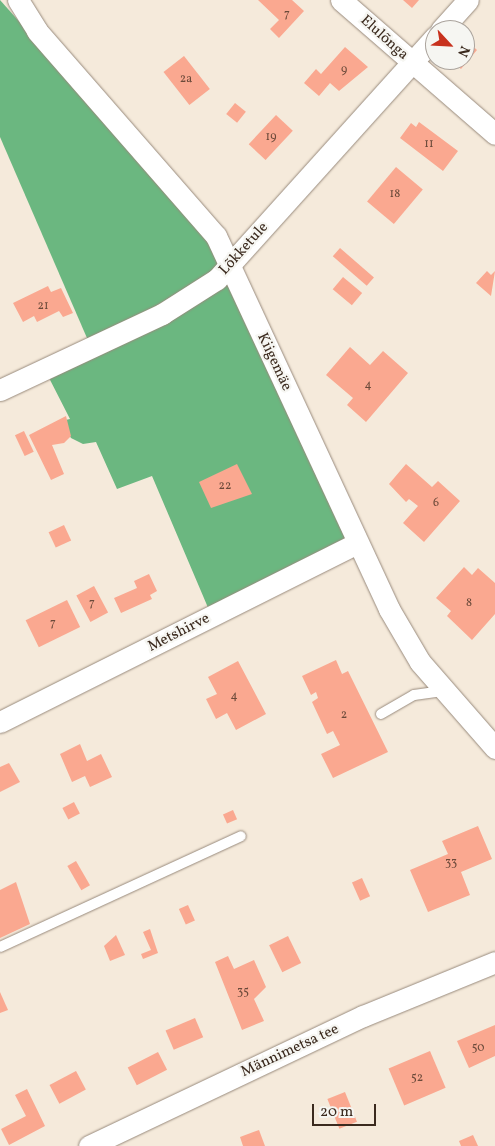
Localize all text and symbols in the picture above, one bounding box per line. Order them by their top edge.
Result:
house number: 7 [284,8,290,22]
street label: Elulõnga [356,12,412,64]
north arrow [425,20,475,70]
text: N [452,42,474,60]
house number: 9 [341,64,347,78]
house number: 2a [180,73,192,87]
house number: 19 [266,131,276,145]
house number: 11 [424,138,434,152]
house number: 18 [390,188,400,202]
street label: Lõkketule [216,219,272,279]
house number: 21 [37,300,49,314]
street label: Kiigemäe [253,330,295,394]
house number: 4 [364,379,372,393]
house number: 22 [219,480,231,494]
house number: 6 [433,497,439,511]
house number: 7 [89,597,95,611]
house number: 8 [466,597,472,611]
street label: Metshirve [145,610,213,656]
house number: 7 [50,617,56,631]
house number: 4 [230,690,238,704]
house number: 2 [341,709,347,723]
house number: 33 [445,857,457,871]
house number: 35 [237,986,249,1000]
street label: Männimetsa tee [238,1021,342,1081]
house number: 50 [472,1042,484,1056]
house number: 52 [411,1072,423,1086]
scale bar [315,1094,379,1126]
text: 20 m [320,1102,353,1123]

